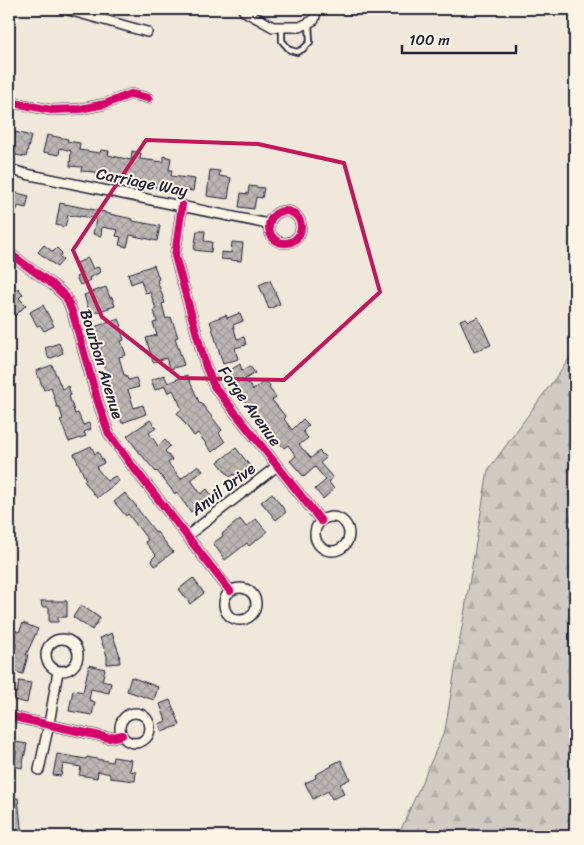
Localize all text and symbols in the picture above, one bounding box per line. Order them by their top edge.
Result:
scale bar [402,22,515,54]
text: 100 m [409,27,450,53]
street label: Carriage Way [94,159,191,205]
street label: Bourbon Avenue [72,305,133,423]
street label: Forge Avenue [210,359,290,453]
street label: Anvil Drive [183,455,262,524]

